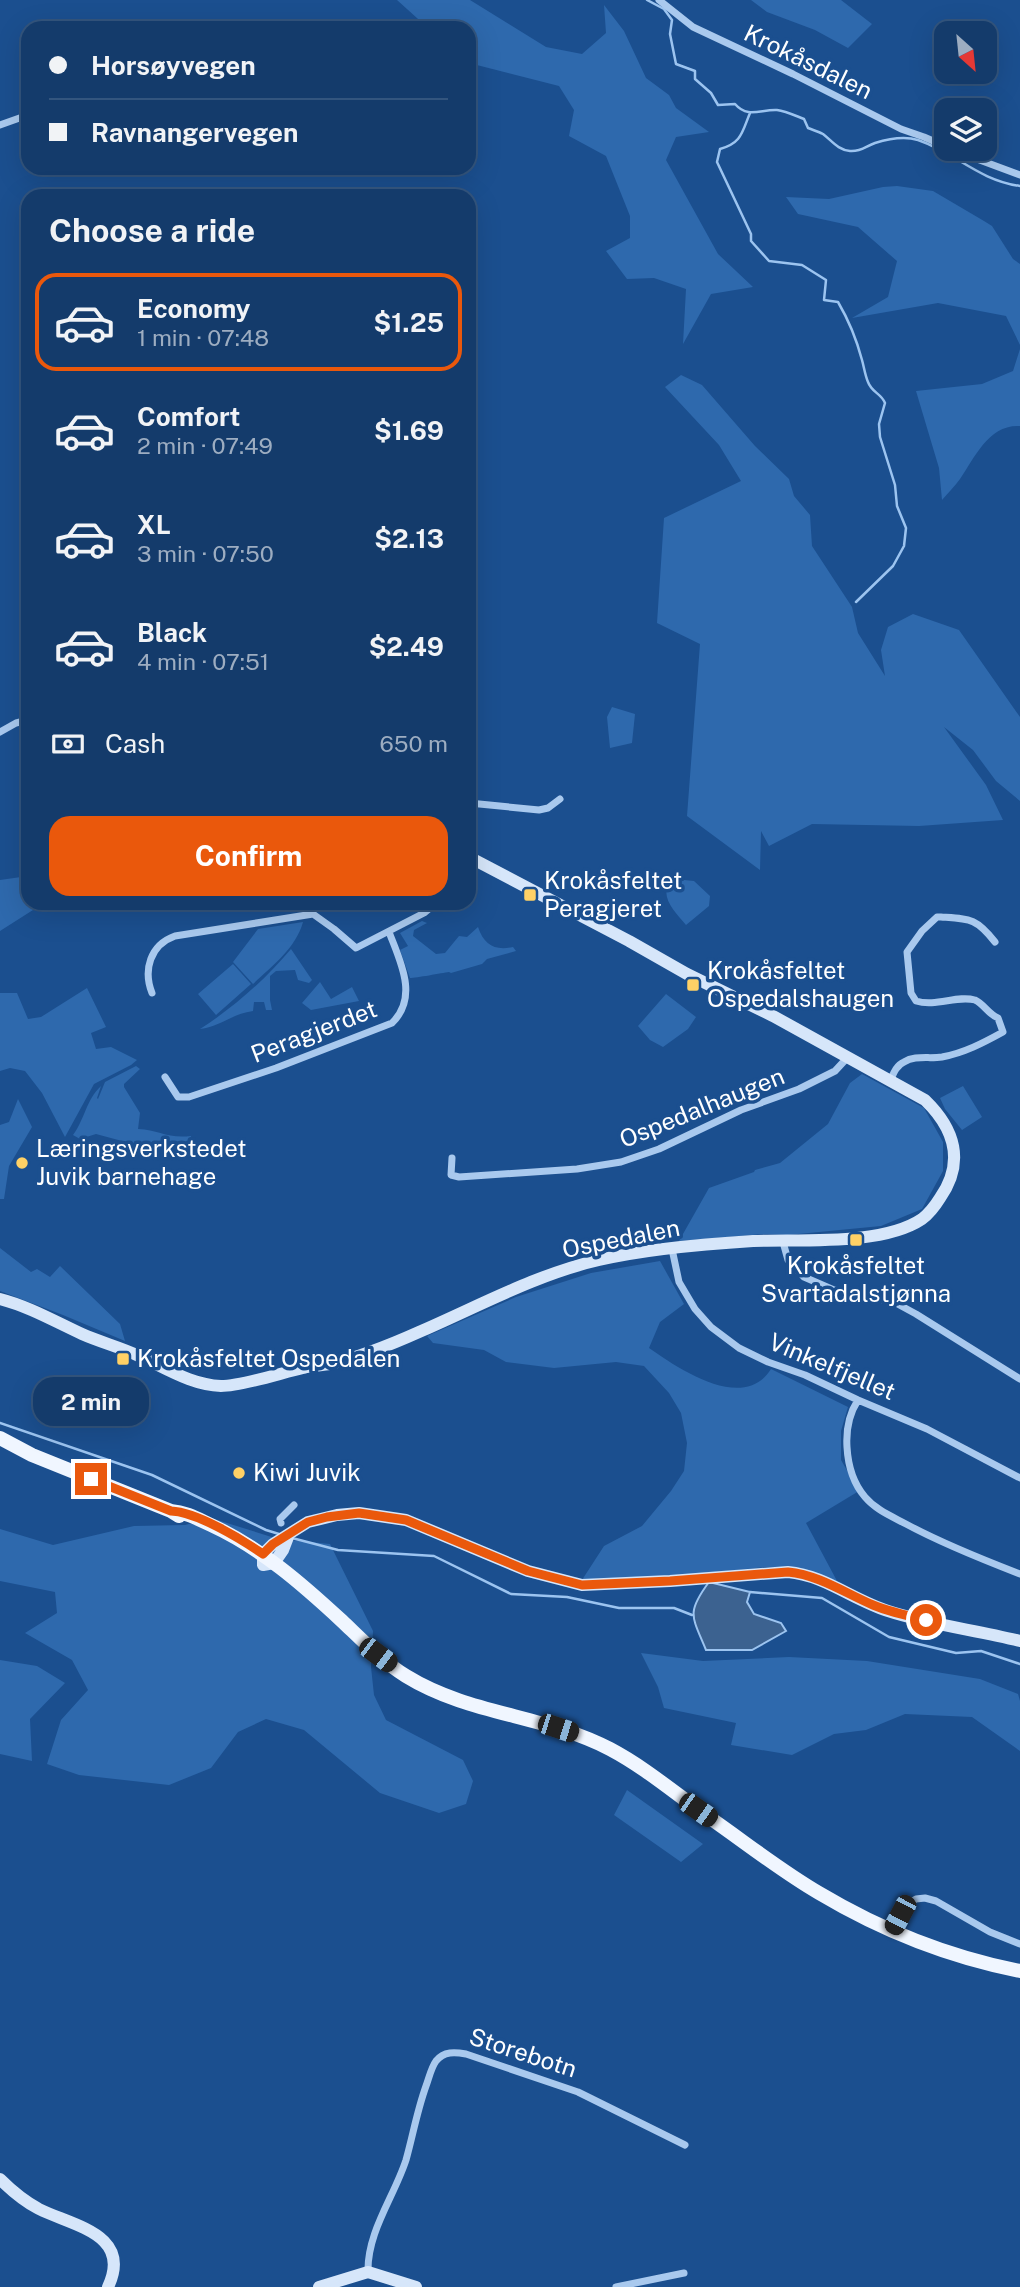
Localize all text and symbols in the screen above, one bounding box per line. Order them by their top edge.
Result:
street label: Krokåsdalen [740,18,877,104]
north arrow [934,21,998,84]
map controls [934,21,997,161]
text: Horsøyvegen [91,50,256,81]
button: layers [934,98,997,161]
text: Ravnangervegen [91,117,298,148]
text: Choose a ride [49,212,255,249]
icon: car [53,291,116,354]
text: Economy [137,293,250,324]
text: $1.25 [374,307,444,338]
text: 1 min · 07:48 [137,324,269,351]
icon: car [53,399,116,462]
text: Comfort [137,401,240,432]
text: $1.69 [374,415,444,446]
text: 2 min · 07:49 [137,432,273,459]
icon: car [53,507,116,570]
text: XL [137,509,171,540]
text: $2.13 [374,523,444,554]
text: 3 min · 07:50 [137,540,274,567]
icon: car [53,615,116,678]
text: Black [137,617,207,648]
text: $2.49 [369,631,444,662]
text: 4 min · 07:51 [137,648,269,675]
icon: cash [49,725,87,763]
text: Cash [105,728,165,759]
text: 650 m [379,730,448,757]
button: Confirm [49,816,448,896]
place label: Krokåsfeltet Peragjeret [544,866,682,922]
marker: Krokåsfeltet Peragjeret [522,887,538,903]
place label: Krokåsfeltet Ospedalshaugen [707,956,894,1012]
marker: Krokåsfeltet Ospedalshaugen [685,977,701,993]
street label: Peragjerdet [247,994,380,1068]
street label: Ospedalhaugen [615,1061,788,1153]
place label: Læringsverkstedet Juvik barnehage [36,1134,247,1190]
marker: Læringsverkstedet Juvik barnehage [14,1155,30,1171]
street label: Ospedalen [560,1213,682,1263]
marker: Krokåsfeltet Svartadalstjønna [848,1232,864,1248]
place label: Krokåsfeltet Svartadalstjønna [761,1251,951,1307]
street label: Vinkelfjellet [765,1327,900,1405]
place label: Krokåsfeltet Ospedalen [137,1344,400,1372]
marker: Krokåsfeltet Ospedalen [115,1351,131,1367]
callout: 2 min [33,1378,149,1426]
text: 2 min [61,1388,121,1415]
place label: Kiwi Juvik [253,1458,361,1486]
route end [75,1463,107,1495]
marker: Kiwi Juvik [231,1465,247,1481]
route start [910,1604,942,1636]
car [355,1634,402,1676]
car [535,1712,582,1744]
car [675,1789,722,1831]
car [881,1892,920,1938]
street label: Storebotn [466,2022,581,2083]

